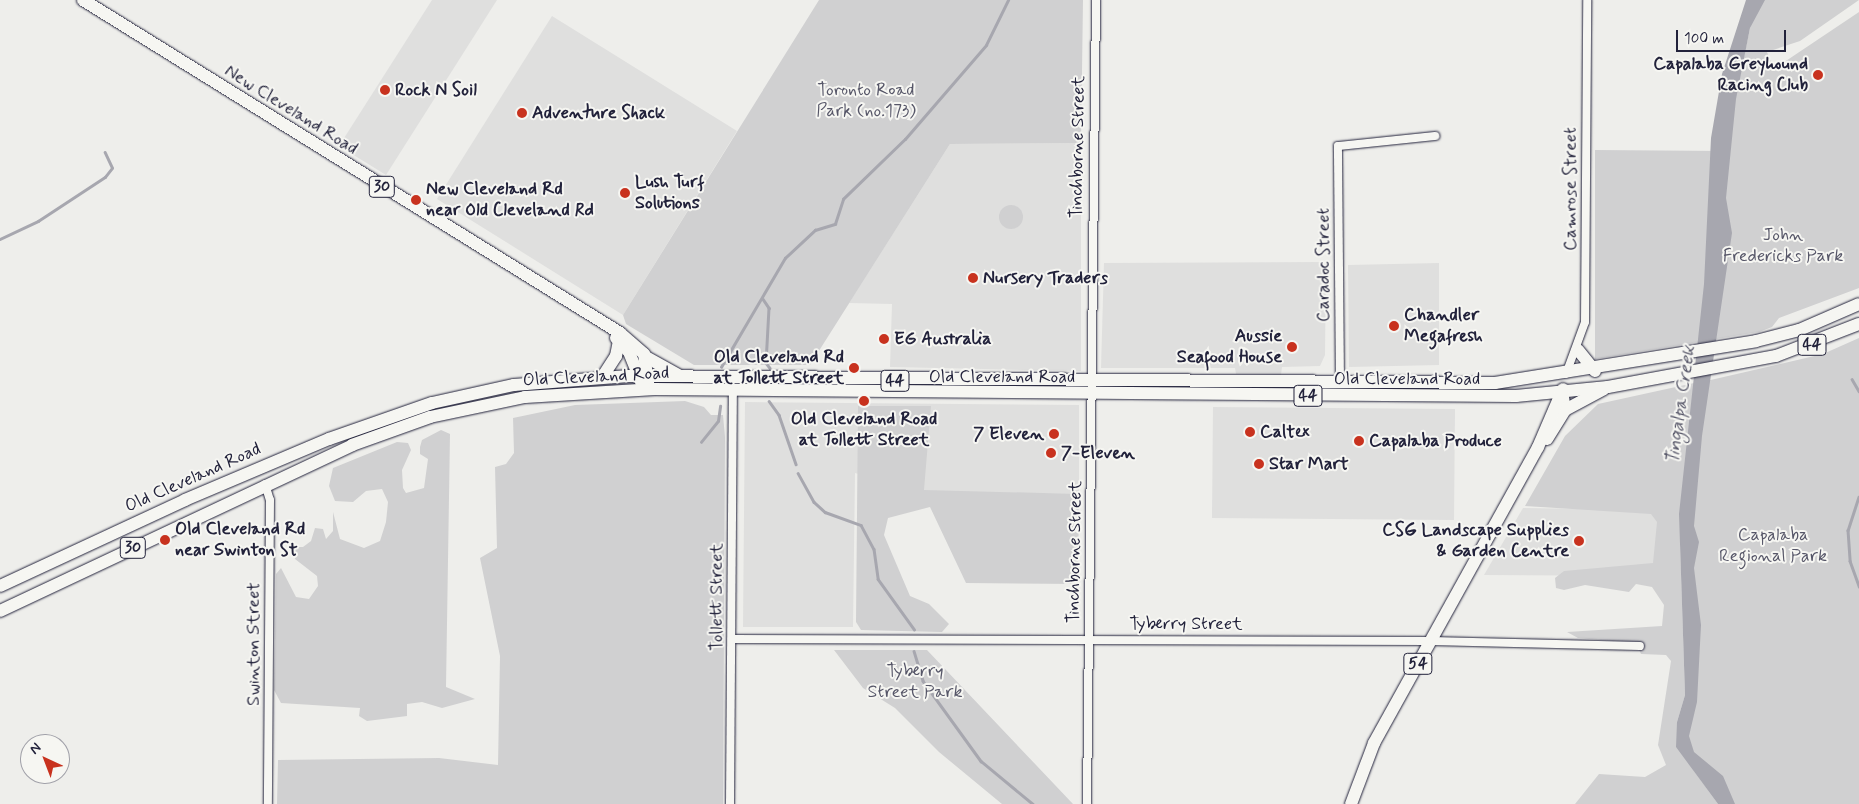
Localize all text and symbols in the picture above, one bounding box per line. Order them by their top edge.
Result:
scale bar [1679,20,1789,52]
text: 100 m [1684,29,1724,49]
place label: Capalaba Greyhound Racing Club [1655,54,1808,96]
street label: New Cleveland Road [220,60,362,160]
marker: Capalaba Greyhound Racing Club [1812,69,1824,81]
street label: Tinchborne Street [1066,76,1090,218]
place label: Rock N Soil [395,79,478,101]
park label: Toronto Road Park (no.173) [816,80,916,122]
marker: Rock N Soil [379,84,391,96]
place label: Adventure Shack [532,102,666,124]
marker: Adventure Shack [516,107,528,119]
street label: Camrose Street [1560,126,1582,252]
place label: Lush Turf Solutions [635,172,704,214]
road number: 30 [368,173,396,200]
place label: New Cleveland Rd near Old Cleveland Rd [426,179,596,222]
marker: Lush Turf Solutions [619,187,631,199]
marker: New Cleveland Rd near Old Cleveland Rd [410,194,422,206]
street label: Caradoc Street [1313,206,1335,324]
park label: John Fredericks Park [1723,225,1843,268]
place label: Nursery Traders [983,267,1106,289]
marker: Nursery Traders [967,272,979,284]
place label: Chandler Megafresh [1404,305,1483,348]
marker: Chandler Megafresh [1388,320,1400,332]
place label: Aussie Seafood House [1178,326,1282,368]
place label: EG Australia [894,328,988,350]
road number: 44 [1797,332,1827,358]
marker: EG Australia [878,333,890,345]
marker: Aussie Seafood House [1286,341,1298,353]
water label: Tingalpa Creek [1661,345,1701,465]
place label: Old Cleveland Rd at Tollett Street [712,347,844,389]
street label: Old Cleveland Road [522,362,670,392]
marker: Old Cleveland Rd at Tollett Street [848,362,860,374]
street label: Old Cleveland Road [928,366,1076,388]
road number: 44 [880,368,910,394]
street label: Old Cleveland Road [1333,368,1481,390]
road number: 44 [1293,382,1323,410]
marker: Old Cleveland Road at Tollett Street [858,395,870,407]
place label: Old Cleveland Road at Tollett Street [790,409,938,452]
place label: Caltex [1260,421,1309,443]
place label: 7 Eleven [973,423,1044,445]
marker: Caltex [1244,426,1256,438]
marker: 7 Eleven [1048,428,1060,440]
place label: Capalaba Produce [1369,430,1502,452]
marker: Capalaba Produce [1353,435,1365,447]
street label: Old Cleveland Road [121,438,265,518]
place label: 7-Eleven [1061,442,1135,464]
marker: 7-Eleven [1045,447,1057,459]
place label: Star Mart [1269,453,1349,475]
marker: Star Mart [1253,458,1265,470]
street label: Tinchborne Street [1063,481,1087,623]
place label: Old Cleveland Rd near Swinton St [175,519,306,562]
place label: CSG Landscape Supplies & Garden Centre [1384,520,1569,562]
park label: Capalaba Regional Park [1719,525,1827,568]
road number: 30 [119,534,147,562]
marker: Old Cleveland Rd near Swinton St [159,534,171,546]
marker: CSG Landscape Supplies & Garden Centre [1573,535,1585,547]
street label: Tollett Street [706,543,728,651]
street label: Swinton Street [243,583,265,705]
street label: Tyberry Street [1129,613,1243,635]
road number: 54 [1403,651,1433,678]
park label: Tyberry Street Park [869,661,961,704]
north arrow [20,734,70,784]
text: N [26,739,45,759]

